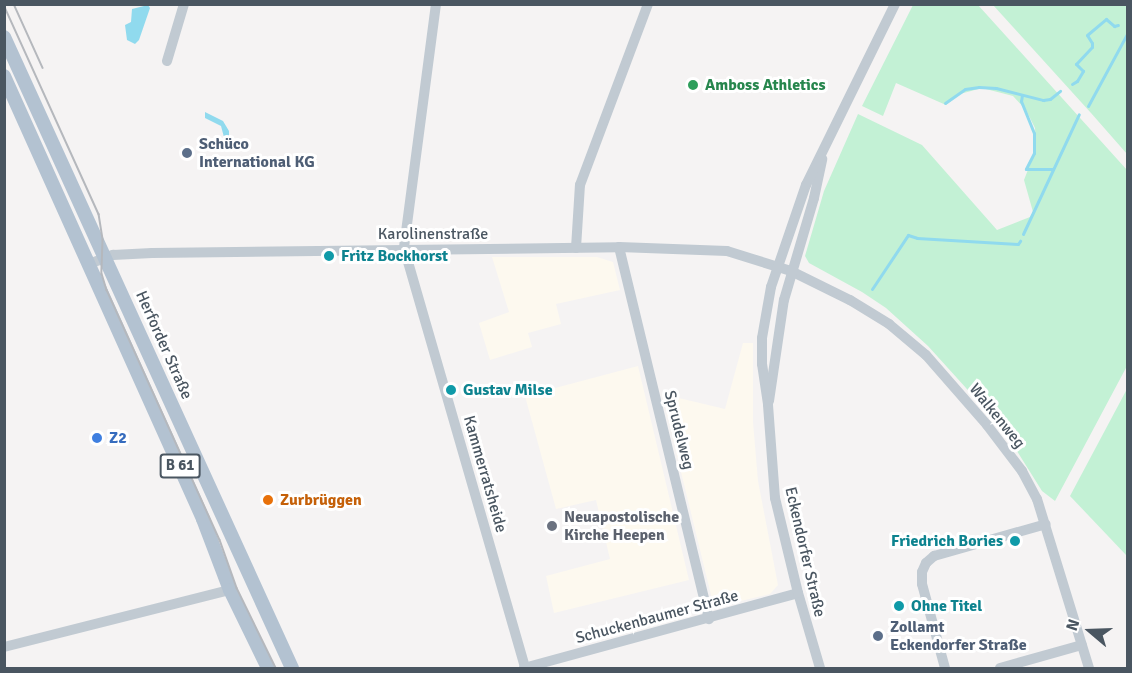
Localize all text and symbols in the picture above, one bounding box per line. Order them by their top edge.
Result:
place label: Amboss Athletics [705,75,826,95]
marker: Amboss Athletics [686,78,700,92]
place label: Schüco International KG [199,134,315,172]
marker: Schüco International KG [180,146,194,160]
street label: Karolinenstraße [378,224,488,244]
place label: Fritz Bockhorst [341,246,448,266]
marker: Fritz Bockhorst [322,249,336,263]
street label: Herforder Straße [131,288,197,402]
place label: Gustav Milse [463,380,553,400]
street label: Walkenweg [965,380,1029,452]
marker: Gustav Milse [444,383,458,397]
street label: Sprudelweg [660,388,698,472]
street label: Kammerratsheide [459,413,511,535]
place label: Z2 [109,428,127,448]
marker: Z2 [90,431,104,445]
road number: B 61 [159,454,201,478]
street label: Eckendorfer Straße [781,485,829,619]
place label: Zurbrüggen [280,490,362,510]
marker: Zurbrüggen [261,493,275,507]
place label: Neuapostolische Kirche Heepen [564,507,679,545]
marker: Neuapostolische Kirche Heepen [545,519,559,533]
place label: Friedrich Bories [891,531,1003,551]
marker: Friedrich Bories [1008,534,1022,548]
street label: Schuckenbaumer Straße [574,586,740,648]
place label: Ohne Titel [911,596,982,616]
marker: Ohne Titel [892,599,906,613]
north arrow [1060,601,1120,661]
place label: Zollamt Eckendorfer Straße [890,617,1027,655]
text: N [1062,617,1084,634]
marker: Zollamt Eckendorfer Straße [871,629,885,643]

